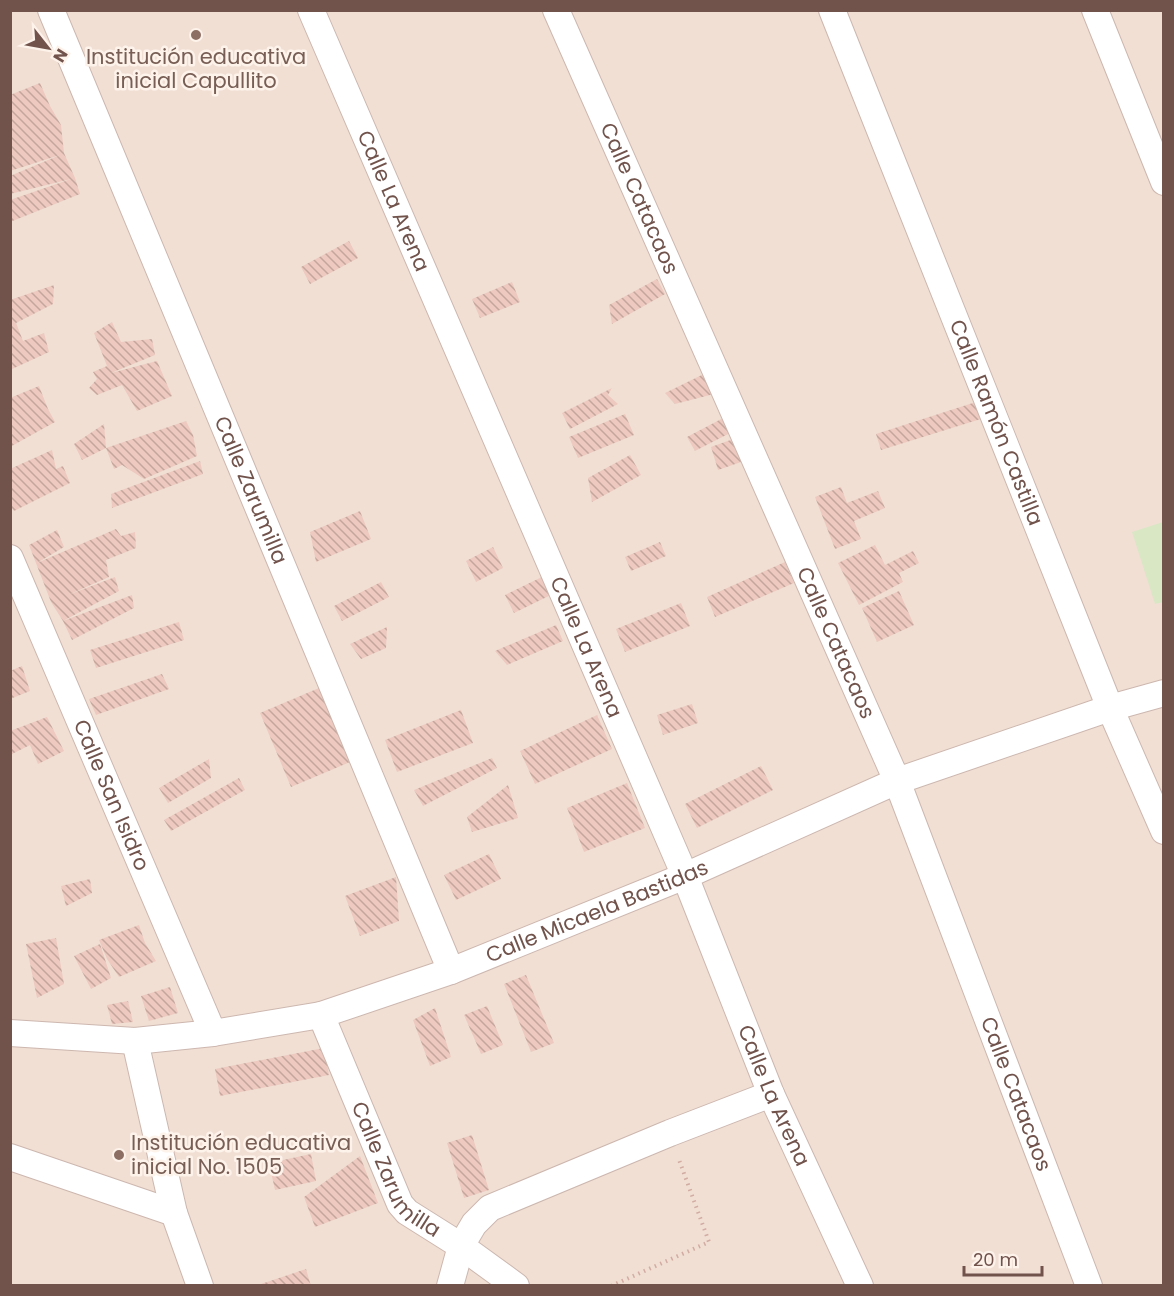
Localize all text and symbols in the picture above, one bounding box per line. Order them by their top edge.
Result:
north arrow [18,18,78,78]
marker: Institución educativa inicial Capullito [189,28,203,42]
place label: Institución educativa inicial Capullito [86,42,306,95]
text: N [47,44,73,67]
street label: Calle Catacaos [594,118,686,279]
street label: Calle La Arena [351,126,437,276]
street label: Calle Ramón Castilla [943,315,1051,530]
street label: Calle Zarumilla [208,412,295,568]
street label: Calle Catacaos [790,562,883,723]
street label: Calle La Arena [543,572,630,722]
street label: Calle San Isidro [67,715,157,875]
street label: Calle Micaela Bastidas [481,852,713,969]
street label: Calle Catacaos [974,1013,1059,1175]
street label: Calle La Arena [731,1020,817,1171]
street label: Calle Zarumilla [345,1097,447,1244]
place label: Institución educativa inicial No. 1505 [131,1128,351,1181]
marker: Institución educativa inicial No. 1505 [112,1148,126,1162]
scale bar [964,1239,1042,1277]
text: 20 m [973,1247,1018,1272]

